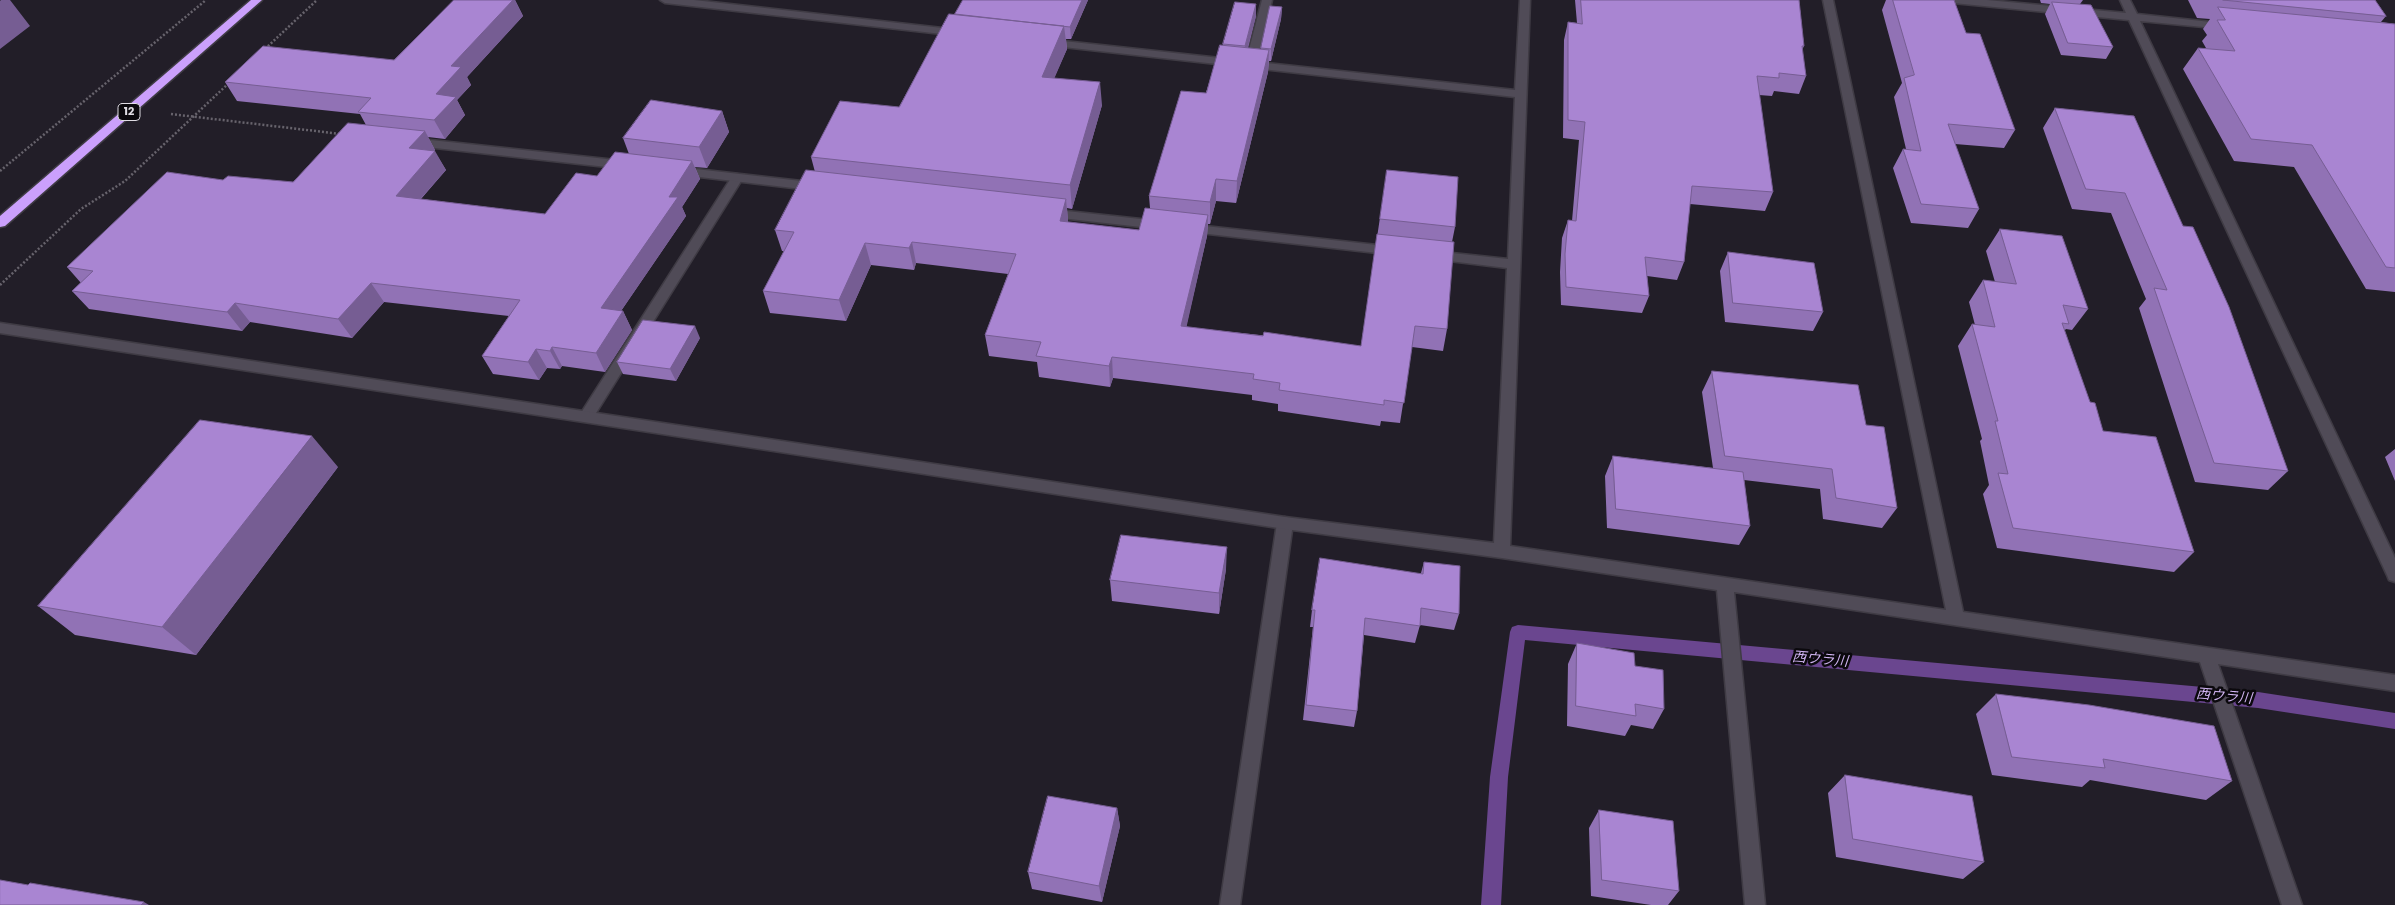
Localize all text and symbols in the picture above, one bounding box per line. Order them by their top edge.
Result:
road number: 12 [118,104,140,120]
water label: 西ウラ川 [1791,649,1849,671]
water label: 西ウラ川 [2195,686,2253,708]

